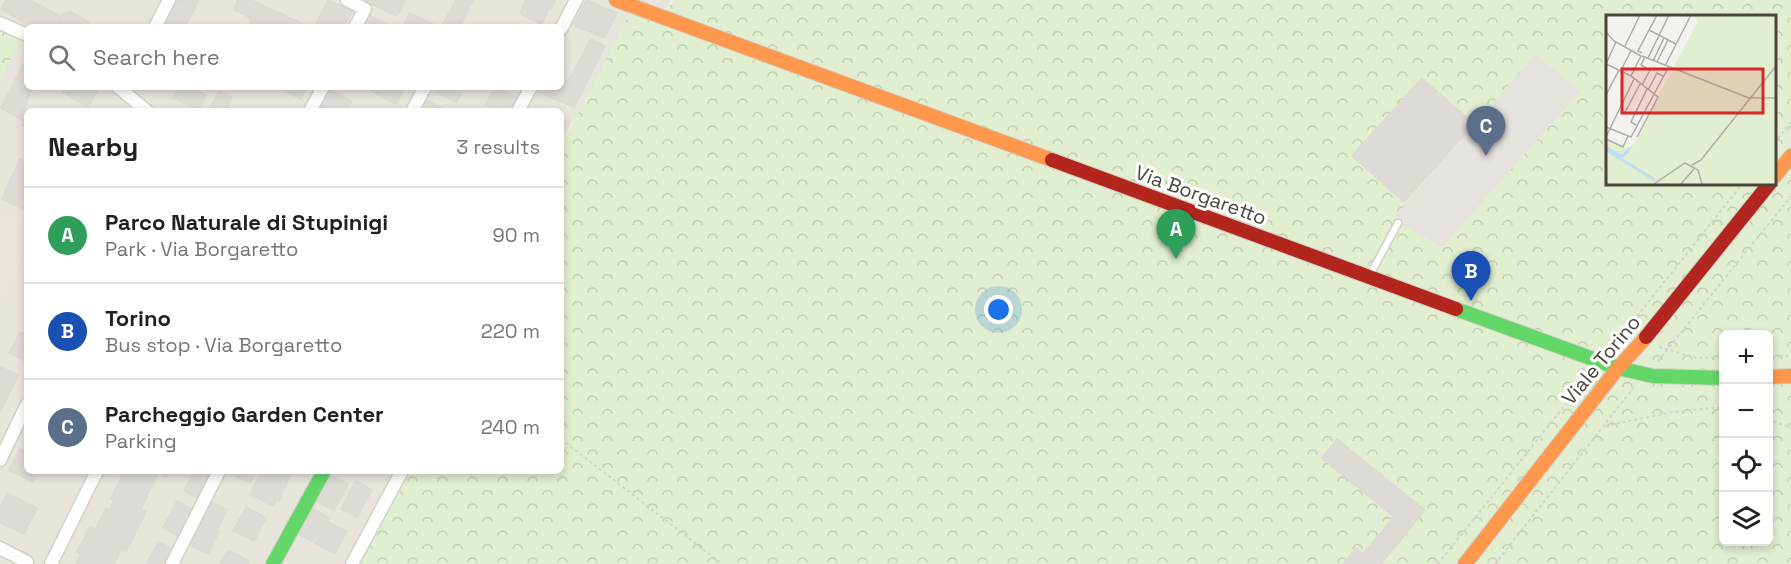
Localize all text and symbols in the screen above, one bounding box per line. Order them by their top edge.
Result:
inset map [1606,15,1776,184]
search box [24,24,564,90]
icon: search [45,41,78,74]
text: Search here [93,43,220,71]
pin: C [1466,106,1506,156]
text: Nearby [48,130,138,164]
text: 3 results [456,134,540,160]
street label: Via Borgaretto [1132,159,1270,231]
text: Parco Naturale di Stupinigi [105,208,388,236]
pin: A [1156,210,1196,259]
text: A [61,222,74,248]
text: 90 m [493,222,540,248]
text: Park · Via Borgaretto [105,236,298,262]
pin: B [1452,252,1490,301]
your location [984,295,1013,324]
text: Torino [105,304,171,332]
street label: Viale Torino [1556,310,1646,410]
text: B [61,318,74,344]
text: 220 m [481,318,540,344]
map controls [1719,330,1773,546]
button: + [1719,330,1773,384]
text: Bus stop · Via Borgaretto [105,332,342,358]
button: − [1719,384,1773,438]
text: Parcheggio Garden Center [105,400,384,428]
text: C [61,414,74,440]
text: 240 m [481,414,540,440]
text: Parking [105,428,177,454]
button: locate [1719,438,1773,492]
button: layers [1719,492,1773,546]

